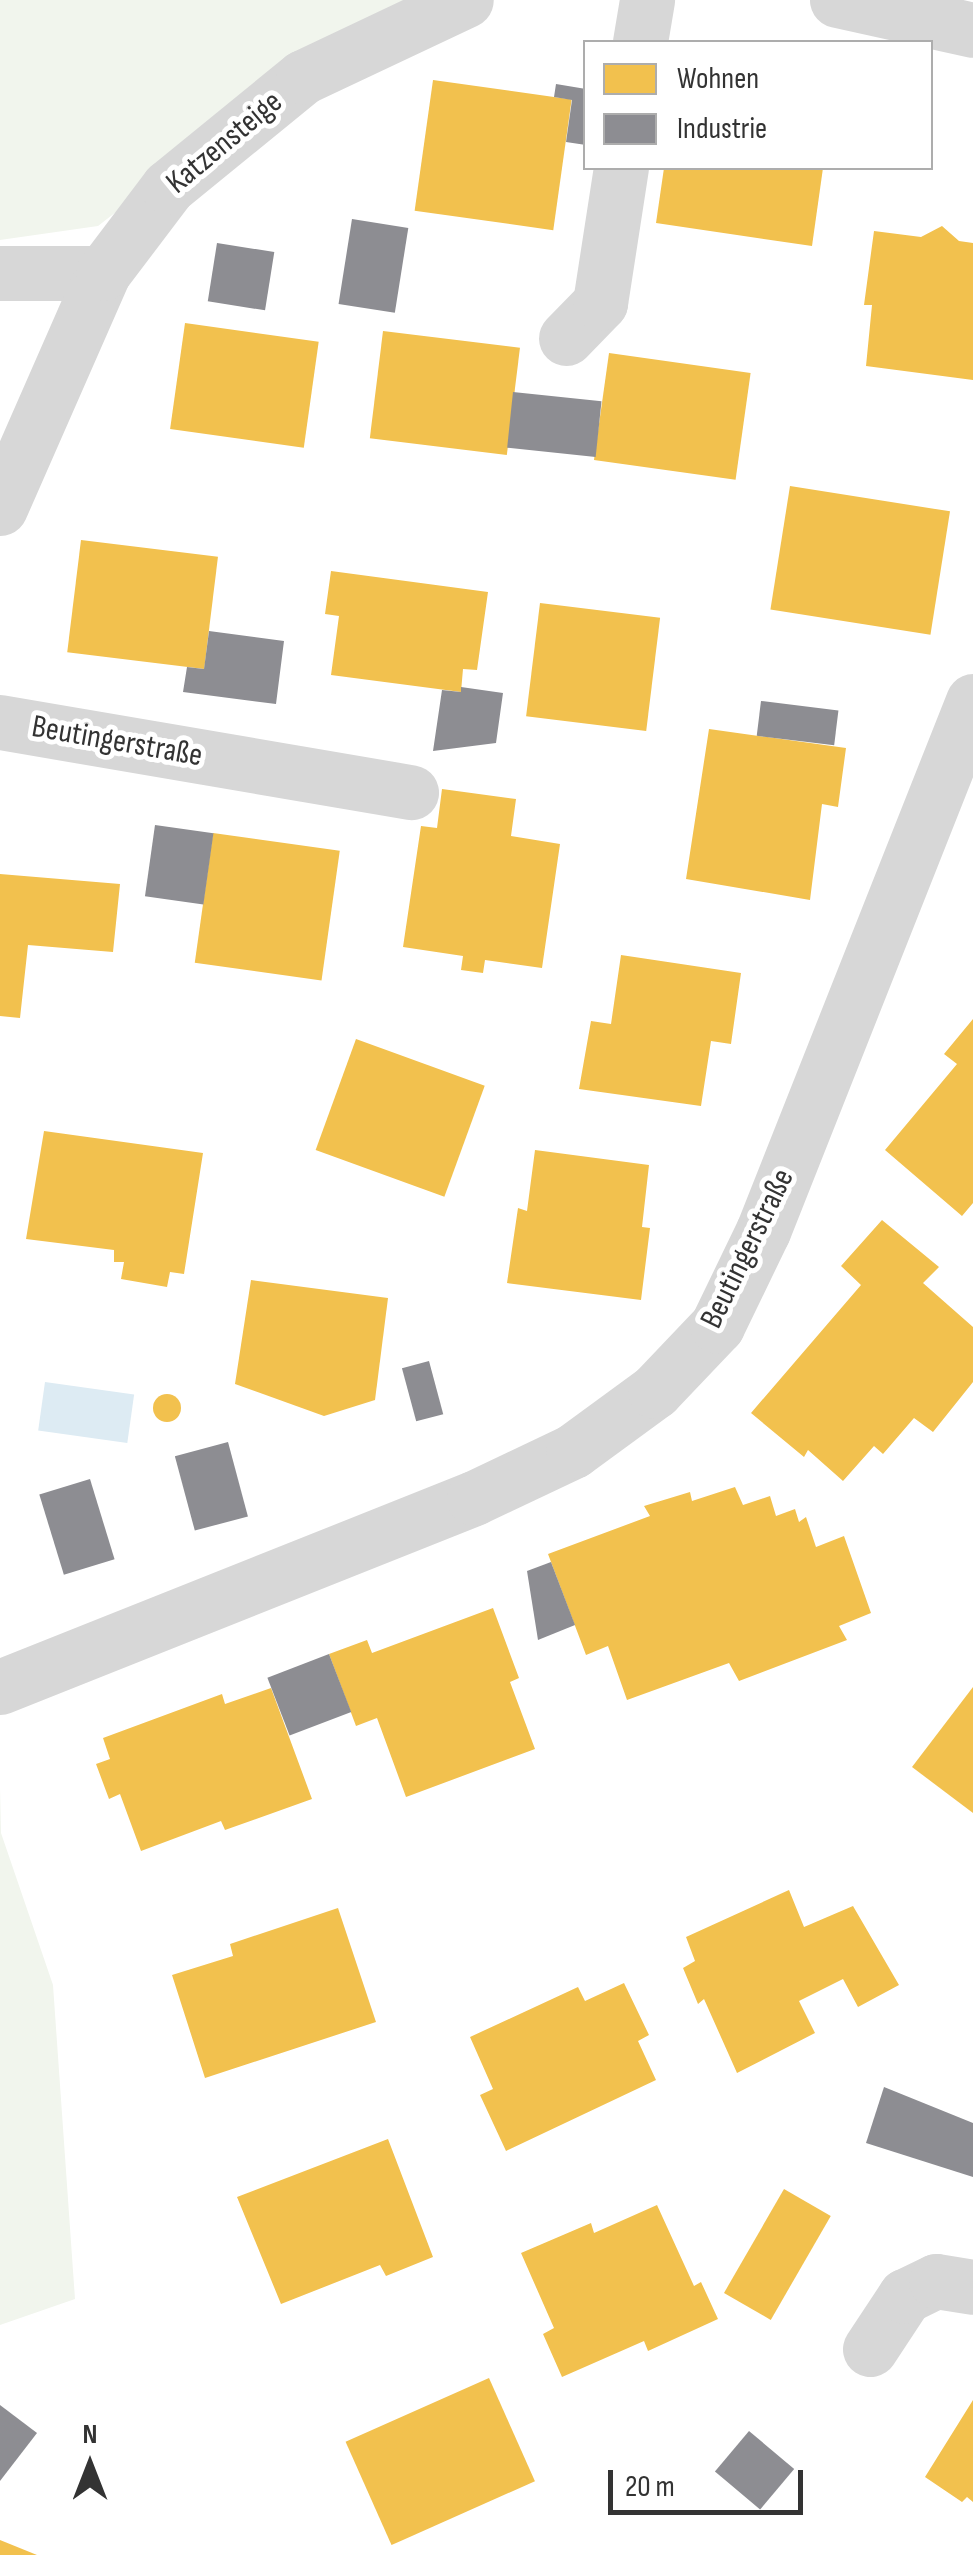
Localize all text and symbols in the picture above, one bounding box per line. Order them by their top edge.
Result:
legend [583,40,933,170]
text: Wohnen [677,61,759,97]
street label: Katzensteige [159,83,291,203]
text: Industrie [677,111,767,147]
street label: Beutingerstraße [29,708,205,776]
street label: Beutingerstraße [693,1163,803,1335]
north arrow [40,2415,140,2515]
text: N [83,2418,97,2451]
scale bar [613,2450,808,2512]
text: 20 m [625,2469,675,2505]

